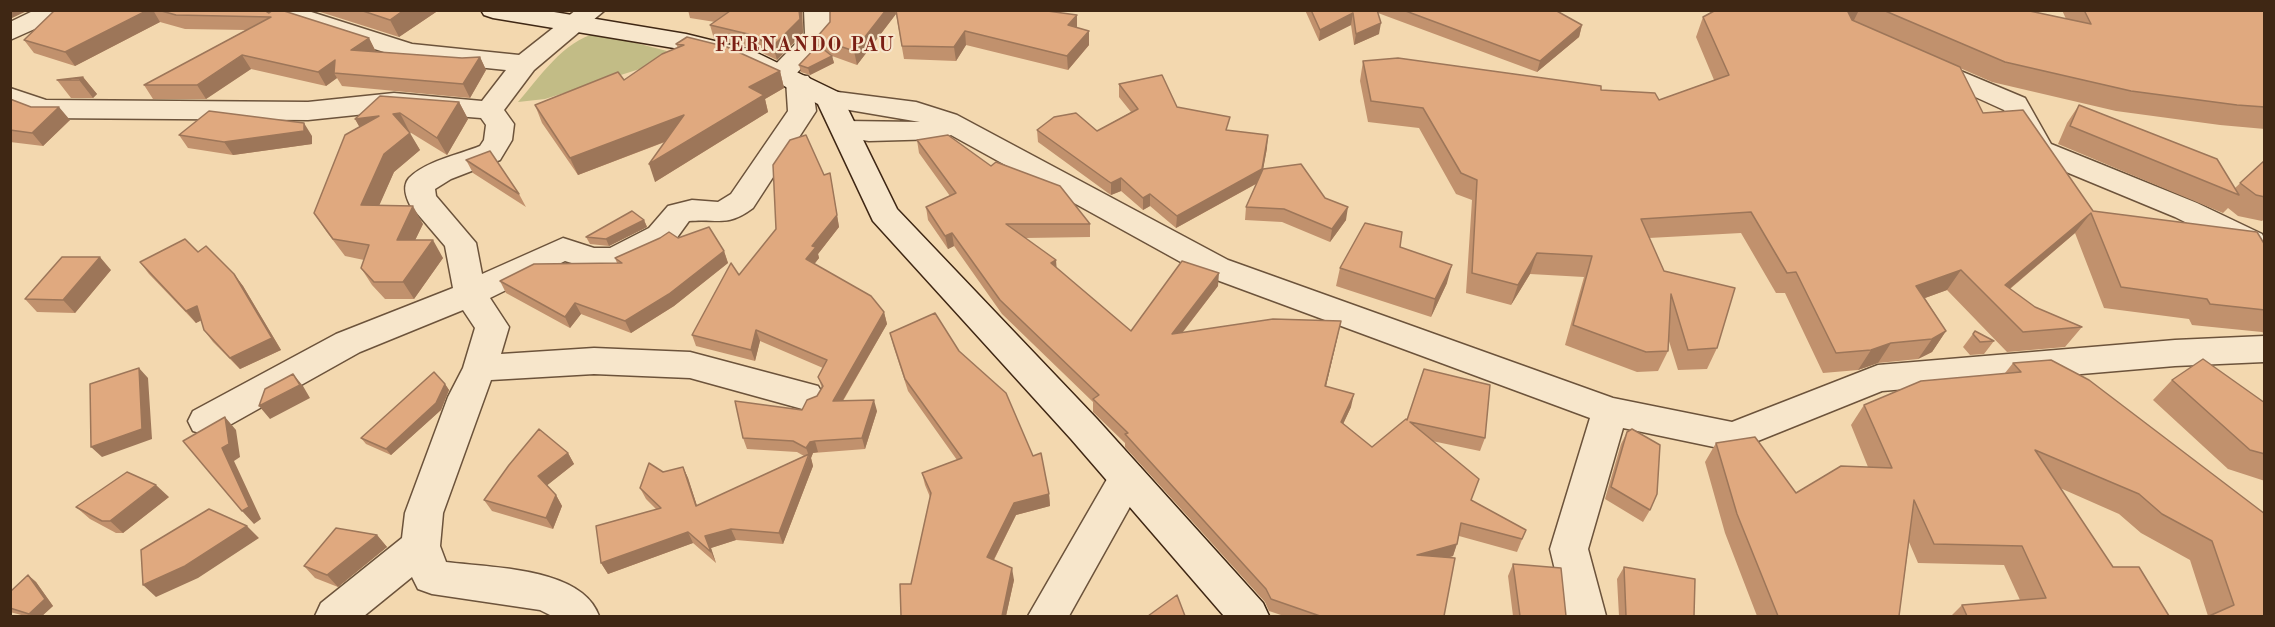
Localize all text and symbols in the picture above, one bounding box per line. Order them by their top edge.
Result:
district label: FERNANDO PAU [715,34,895,58]

